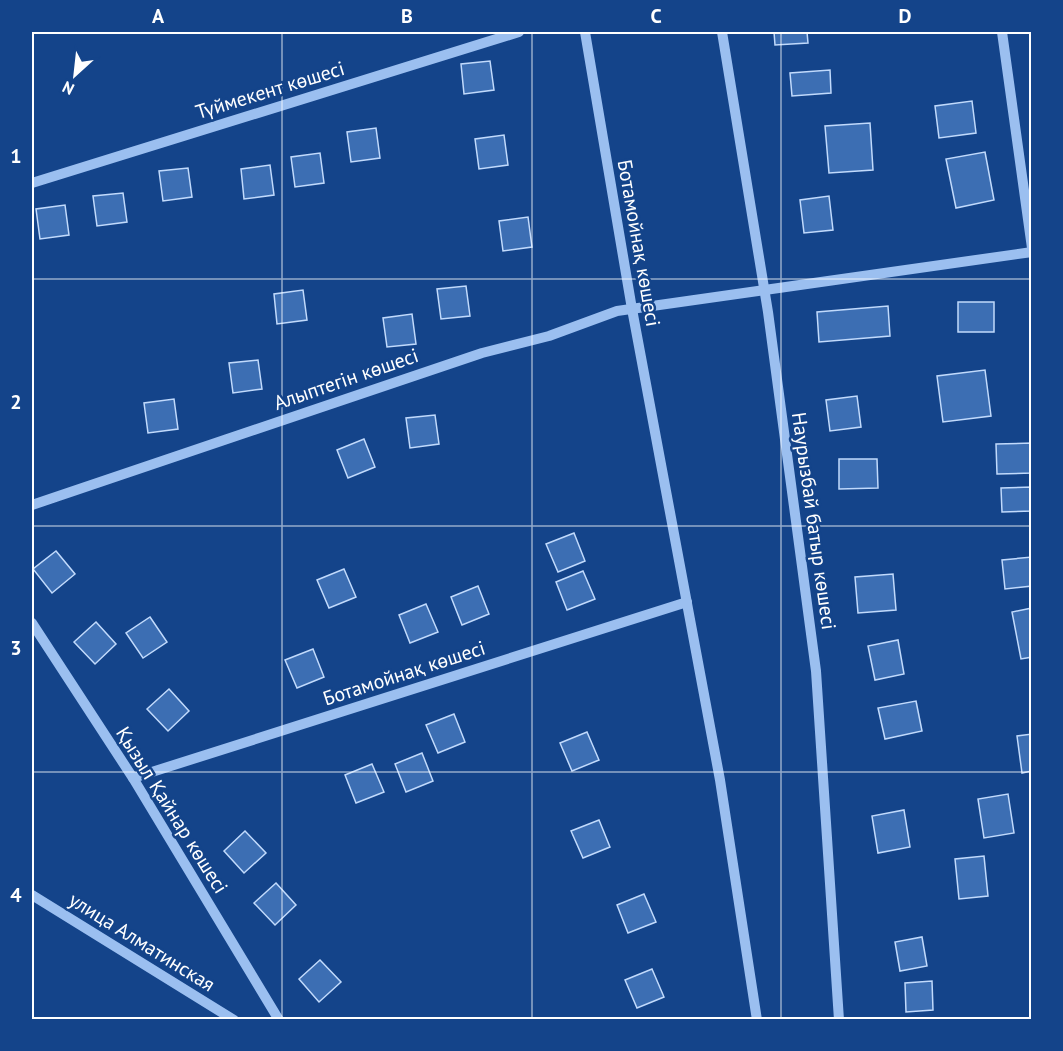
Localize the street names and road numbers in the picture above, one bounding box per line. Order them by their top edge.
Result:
street label: Түймекент көшесі [192,55,348,125]
street label: Ботамойнақ көшесі [612,157,666,329]
street label: Алыптегін көшесі [270,342,422,416]
street label: Наурызбай батыр көшесі [786,411,842,631]
street label: Ботамойнақ көшесі [320,635,488,711]
street label: Қызыл Қайнар көшесі [110,722,234,898]
street label: улица Алматинская [64,887,220,997]

